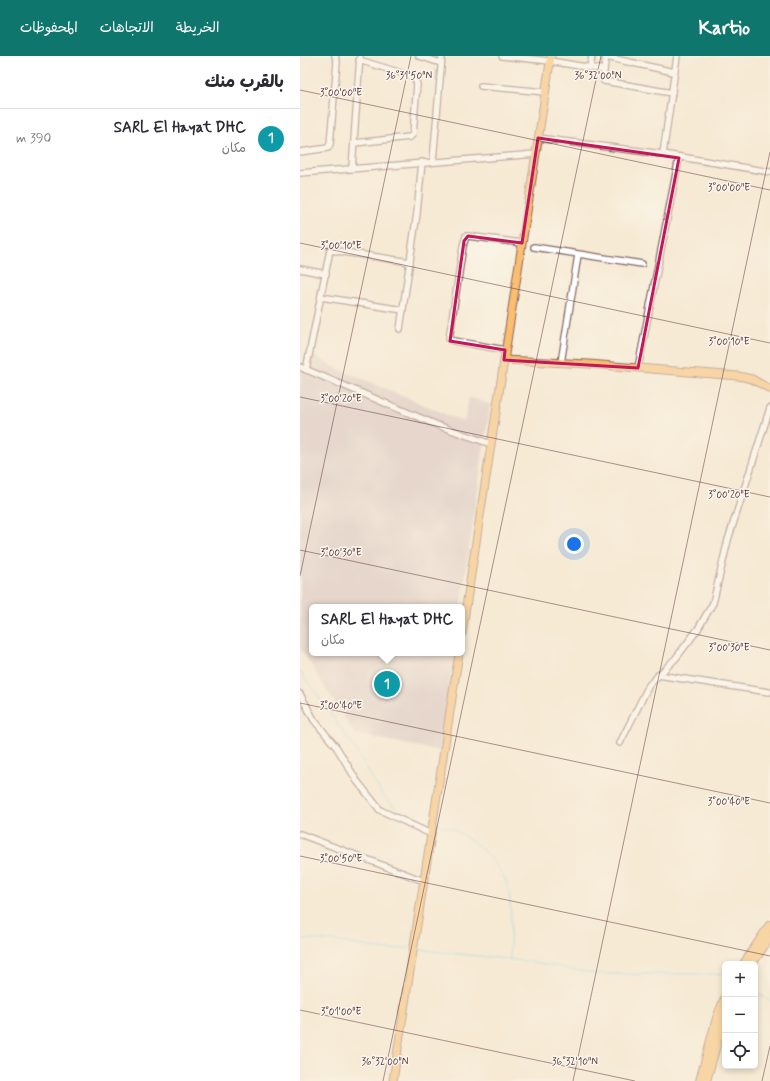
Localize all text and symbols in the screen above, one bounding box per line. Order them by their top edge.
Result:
text: Kartio [699,16,750,41]
text: المحفوظات [20,19,78,37]
text: الاتجاهات [100,19,154,37]
text: الخريطة [176,19,219,37]
text: 36°31'50"N [386,69,433,83]
text: 36°32'00"N [575,69,622,83]
text: بالقرب منك [205,71,284,93]
text: 3°00'00"E [320,86,362,100]
text: SARL El Hayat DHC [114,118,246,138]
text: 390 m [16,130,51,147]
text: 1 [268,130,274,147]
text: مكان [222,140,246,157]
text: 3°00'00"E [708,181,750,195]
text: 3°00'10"E [321,239,362,253]
text: 3°00'10"E [709,335,750,349]
text: 3°00'20"E [320,392,362,406]
text: 3°00'20"E [708,488,750,502]
your location [564,534,584,554]
text: 3°00'30"E [320,546,362,560]
popup [309,604,465,656]
text: SARL El Hayat DHC [321,610,453,630]
text: مكان [321,632,345,649]
text: 3°00'30"E [708,641,750,655]
pin: 1 [374,669,400,699]
text: 3°00'40"E [320,699,362,713]
text: 3°00'40"E [708,795,750,809]
text: 3°00'50"E [320,852,362,866]
map controls [722,961,758,1069]
button: + [722,961,758,997]
button: − [722,997,758,1033]
text: 3°01'00"E [321,1005,362,1019]
button: locate [722,1033,758,1069]
text: 36°32'00"N [362,1055,409,1069]
text: 36°32'10"N [552,1055,598,1069]

